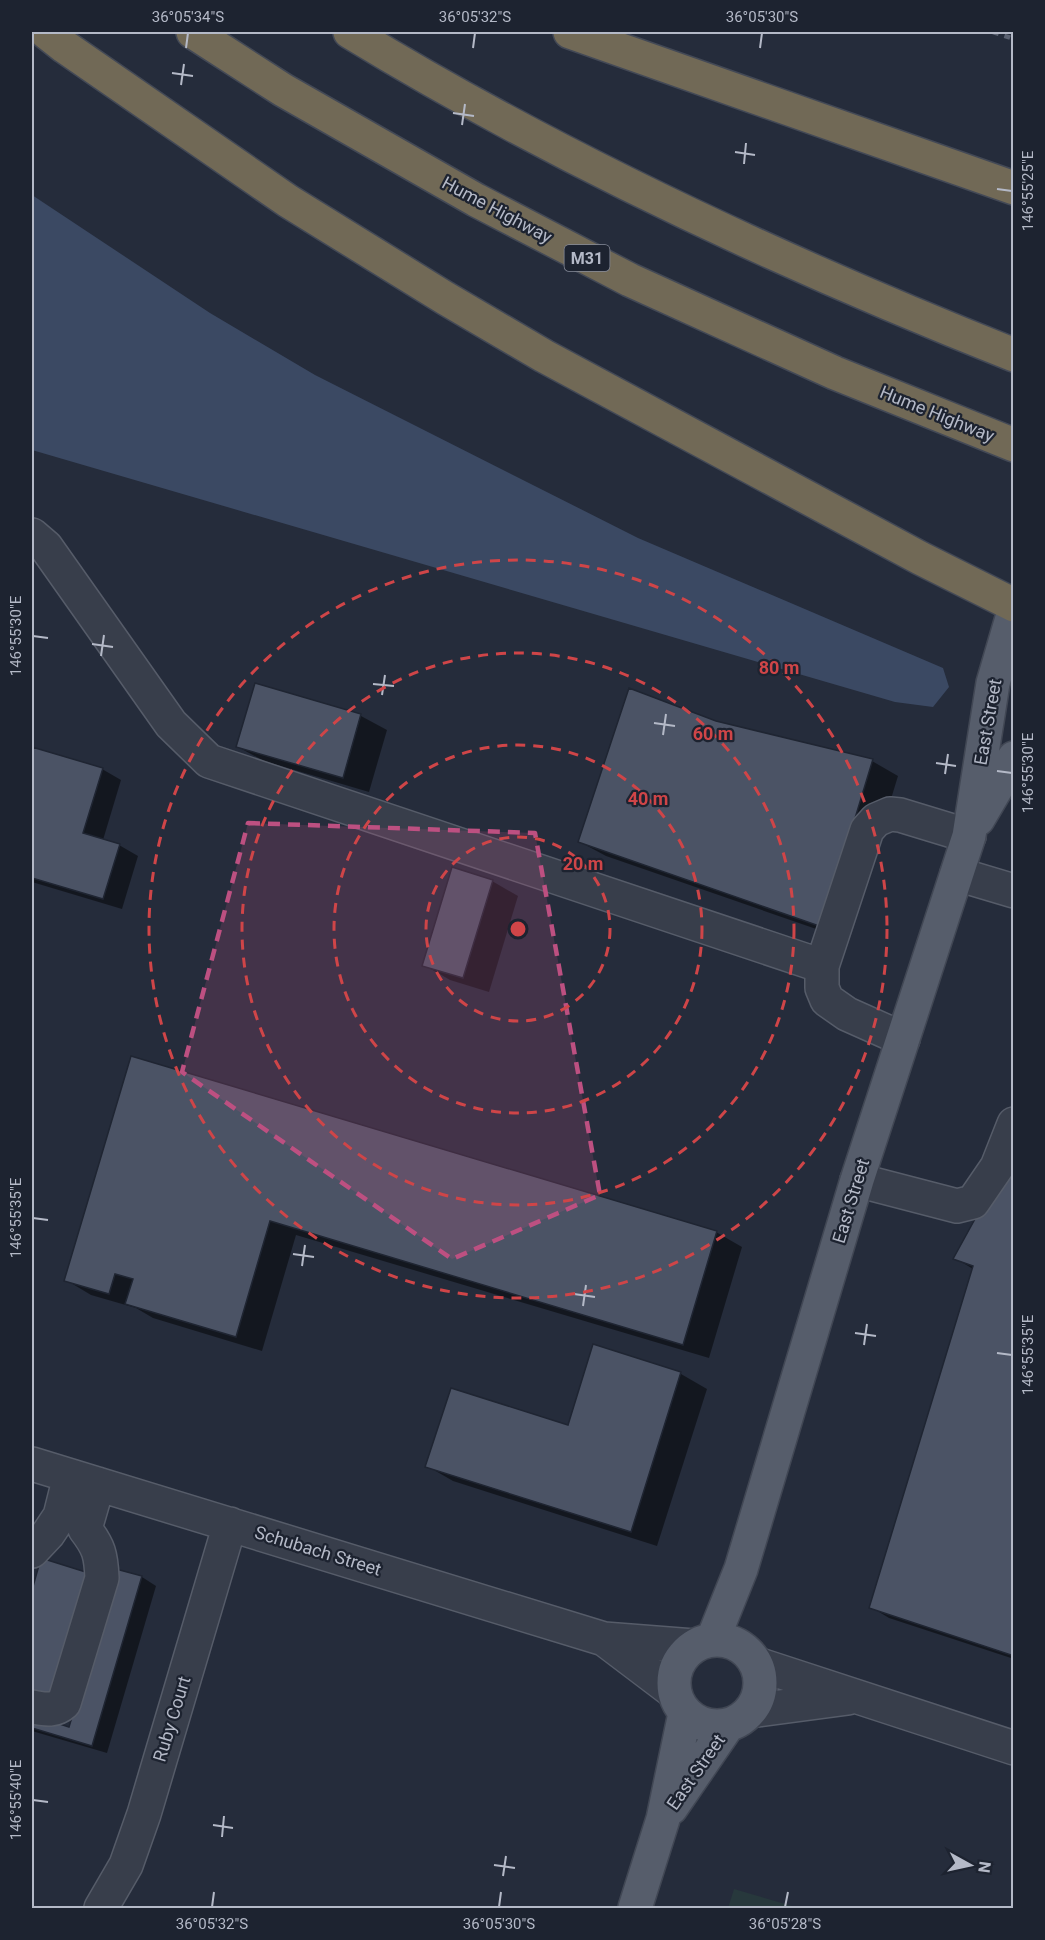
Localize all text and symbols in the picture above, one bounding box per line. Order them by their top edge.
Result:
text: 36°05'34"S [152,8,224,26]
text: 36°05'32"S [439,8,511,26]
text: 36°05'30"S [726,8,798,26]
text: 146°55'25"E [1019,150,1037,231]
street label: Hume Highway [439,172,556,248]
road number: M31 [564,245,610,271]
street label: Hume Highway [877,381,998,446]
text: 146°55'30"E [7,595,25,676]
text: 80 m [759,657,799,678]
street label: East Street [970,677,1005,767]
text: 60 m [693,723,733,744]
text: 146°55'30"E [1019,732,1037,813]
text: 40 m [628,788,668,809]
text: 20 m [563,853,603,874]
centre of rings [508,919,528,939]
street label: East Street [828,1156,873,1246]
text: 146°55'35"E [7,1177,25,1258]
text: 146°55'35"E [1019,1314,1037,1395]
street label: Schubach Street [252,1521,384,1580]
street label: Ruby Court [149,1673,195,1764]
street label: East Street [662,1730,729,1813]
text: 146°55'40"E [7,1759,25,1840]
north arrow [940,1835,1000,1895]
text: N [974,1860,995,1874]
text: 36°05'32"S [176,1915,248,1933]
text: 36°05'30"S [463,1915,535,1933]
text: 36°05'28"S [749,1915,821,1933]

